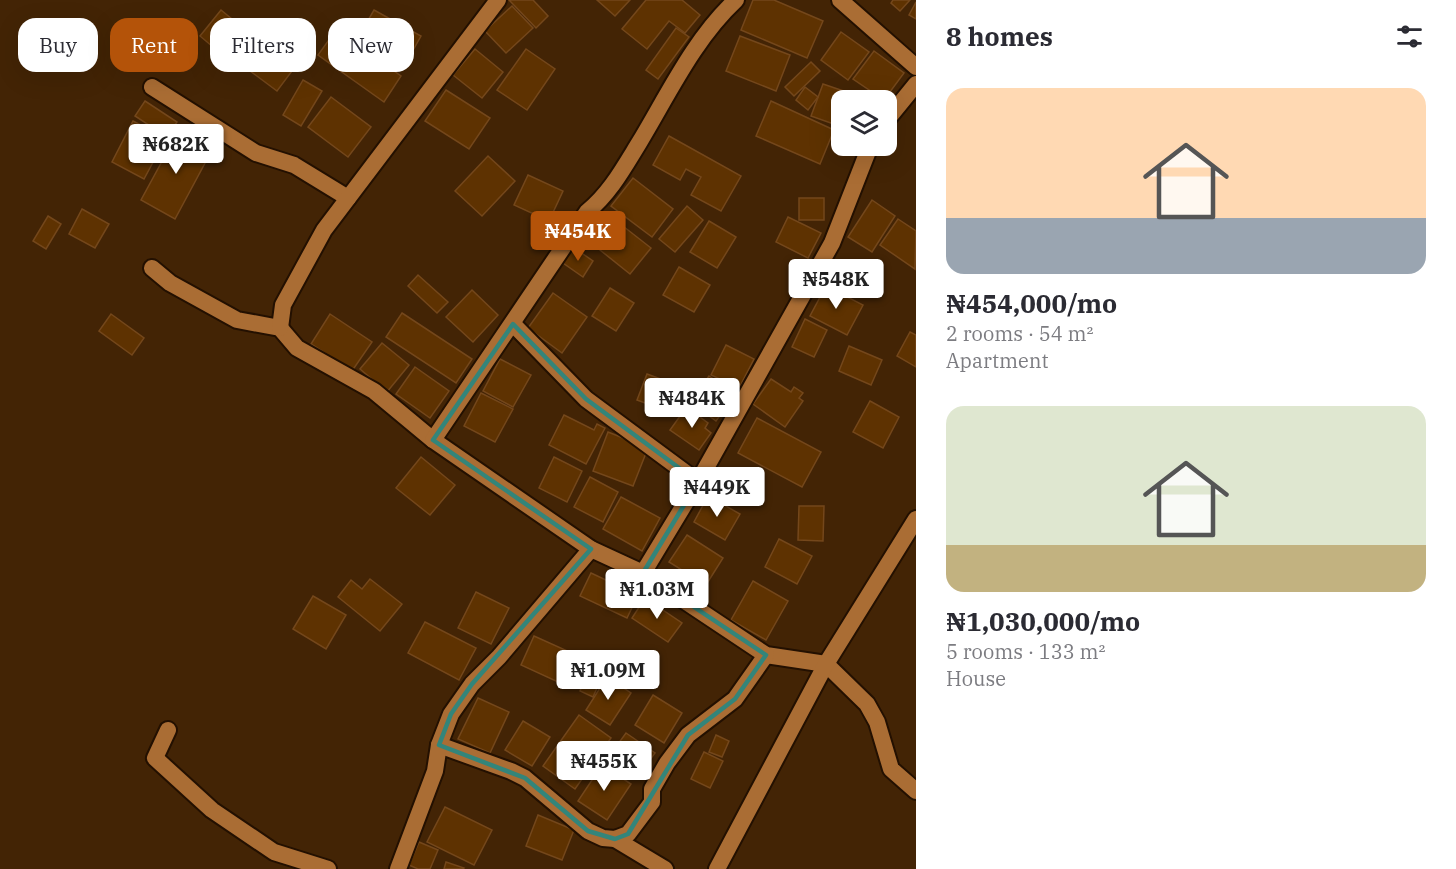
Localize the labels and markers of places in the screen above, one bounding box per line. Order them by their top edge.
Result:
pin: ₦682K [134,124,218,175]
pin: ₦454K [536,211,620,262]
pin: ₦548K [794,259,878,310]
pin: ₦484K [650,378,734,429]
pin: ₦449K [675,467,759,518]
pin: ₦1.03M [608,569,706,620]
pin: ₦1.09M [559,650,657,701]
pin: ₦455K [562,741,646,792]

